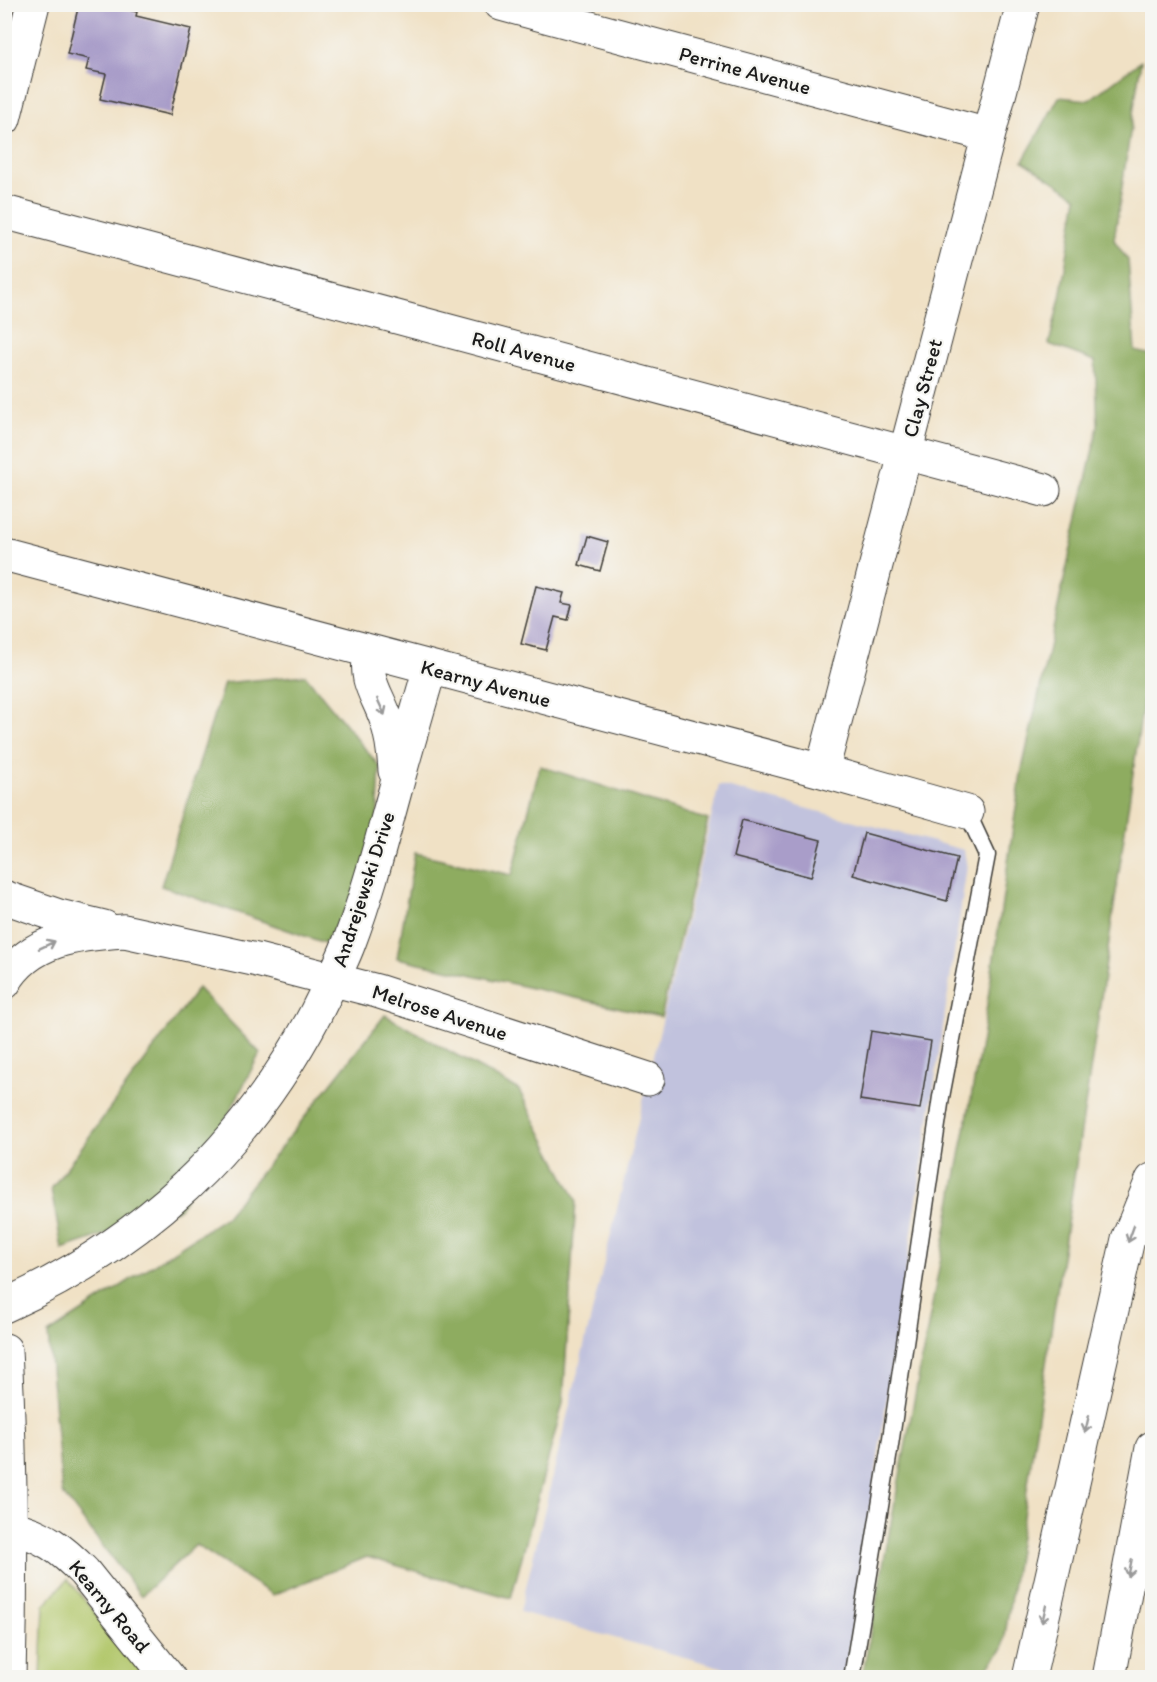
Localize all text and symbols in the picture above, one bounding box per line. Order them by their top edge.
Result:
street label: Perrine Avenue [676,40,814,100]
street label: Roll Avenue [469,325,579,377]
street label: Clay Street [897,336,947,440]
street label: Kearny Avenue [418,654,554,712]
one-way arrow [376,698,387,716]
street label: Andrejewski Drive [326,808,400,970]
one-way arrow [37,939,55,951]
street label: Melrose Avenue [369,978,511,1046]
one-way arrow [1124,1224,1135,1243]
one-way arrow [1081,1414,1093,1433]
street label: Kearny Road [64,1554,156,1658]
one-way arrow [1124,1557,1135,1577]
one-way arrow [1037,1604,1049,1623]

